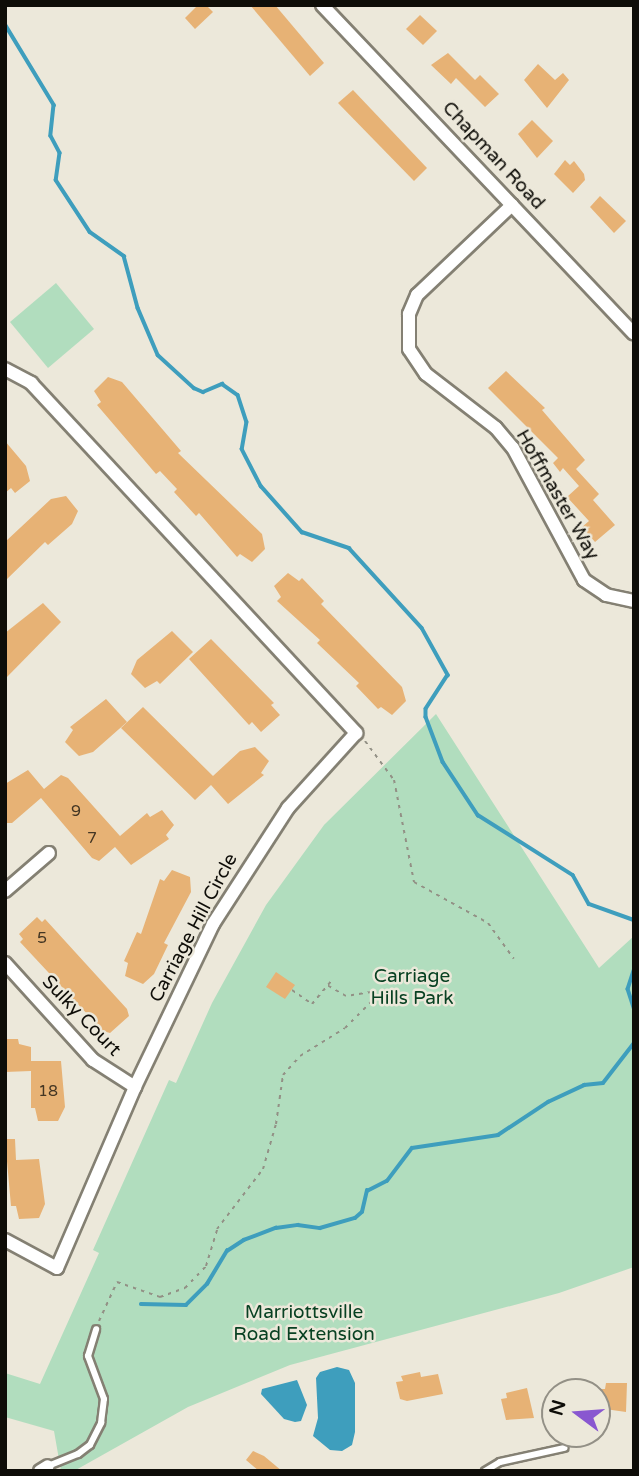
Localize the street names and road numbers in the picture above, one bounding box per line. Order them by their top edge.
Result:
street label: Chapman Road [437,97,549,215]
street label: Hoffmaster Way [510,426,604,564]
street label: Carriage Hill Circle [145,850,243,1006]
street label: Sulky Court [37,971,125,1061]

